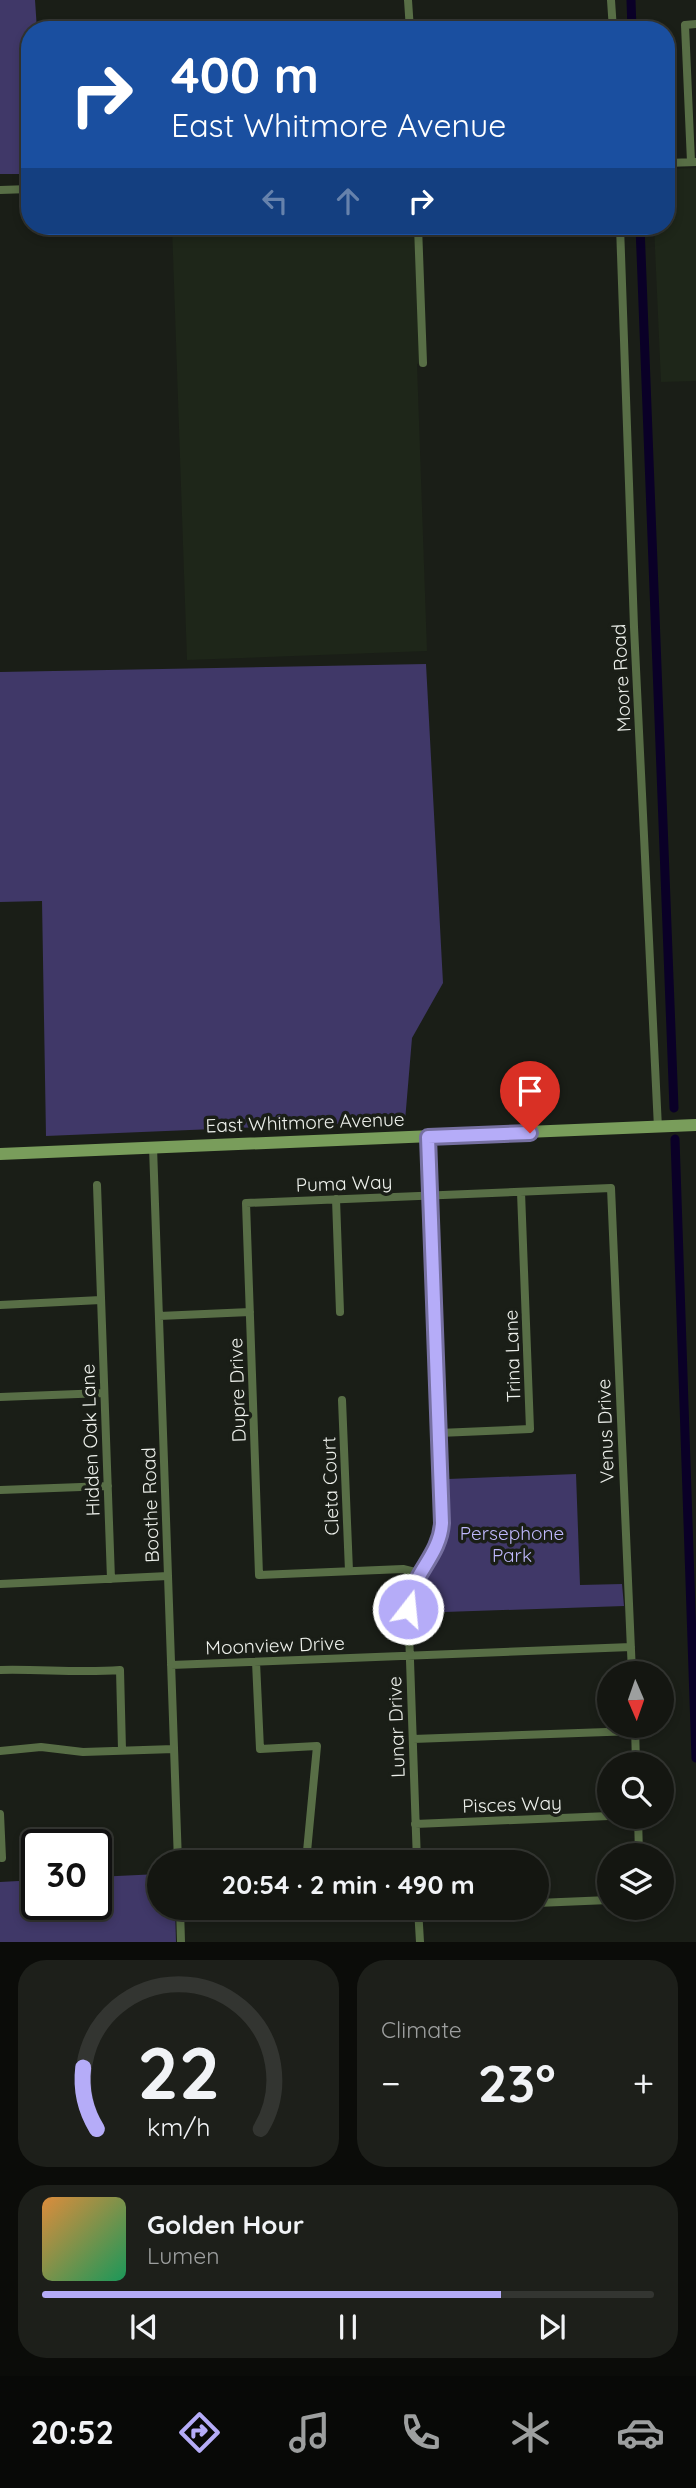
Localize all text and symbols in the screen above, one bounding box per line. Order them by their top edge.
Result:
text: 400 m [171,44,319,105]
icon: right [56,49,147,140]
text: East Whitmore Avenue [171,105,506,145]
icon: left [256,182,294,220]
icon: ahead [329,182,367,220]
icon: right [402,182,440,220]
street label: Moore Road [606,623,636,733]
pin [500,1061,560,1133]
icon: arrive [511,1072,549,1110]
street label: East Whitmore Avenue [205,1107,405,1137]
street label: Puma Way [295,1169,393,1197]
street label: Trina Lane [498,1309,526,1403]
street label: Dupre Drive [223,1337,251,1443]
street label: Hidden Oak Lane [75,1363,105,1517]
street label: Venus Drive [591,1378,619,1484]
street label: Cleta Court [316,1436,344,1536]
street label: Boothe Road [136,1447,164,1563]
park label: Persephone Park [460,1521,564,1567]
position arrow [371,1572,445,1646]
street label: Moonview Drive [205,1631,345,1659]
north arrow [597,1661,674,1738]
map controls [597,1661,674,1920]
street label: Lunar Drive [382,1676,410,1778]
button: search [597,1752,674,1829]
street label: Pisces Way [462,1790,562,1818]
speed limit sign: 30 [21,1829,112,1920]
button: layers [597,1843,674,1920]
text: 20:54 · 2 min · 490 m [221,1868,475,1901]
text: Climate [381,2015,462,2044]
text: 22 [137,2027,220,2118]
text: 23° [478,2050,556,2115]
text: − [381,2059,401,2107]
text: + [633,2059,654,2107]
text: km/h [147,2111,210,2142]
text: Golden Hour [147,2208,304,2241]
text: Lumen [147,2241,220,2270]
icon: previous [125,2308,163,2346]
icon: pause [329,2308,367,2346]
icon: next [533,2308,571,2346]
icon: directions [175,2408,224,2457]
icon: music [285,2408,334,2457]
icon: phone [396,2408,445,2457]
icon: climate [506,2408,555,2457]
icon: car [616,2408,665,2457]
text: 20:52 [31,2412,114,2452]

